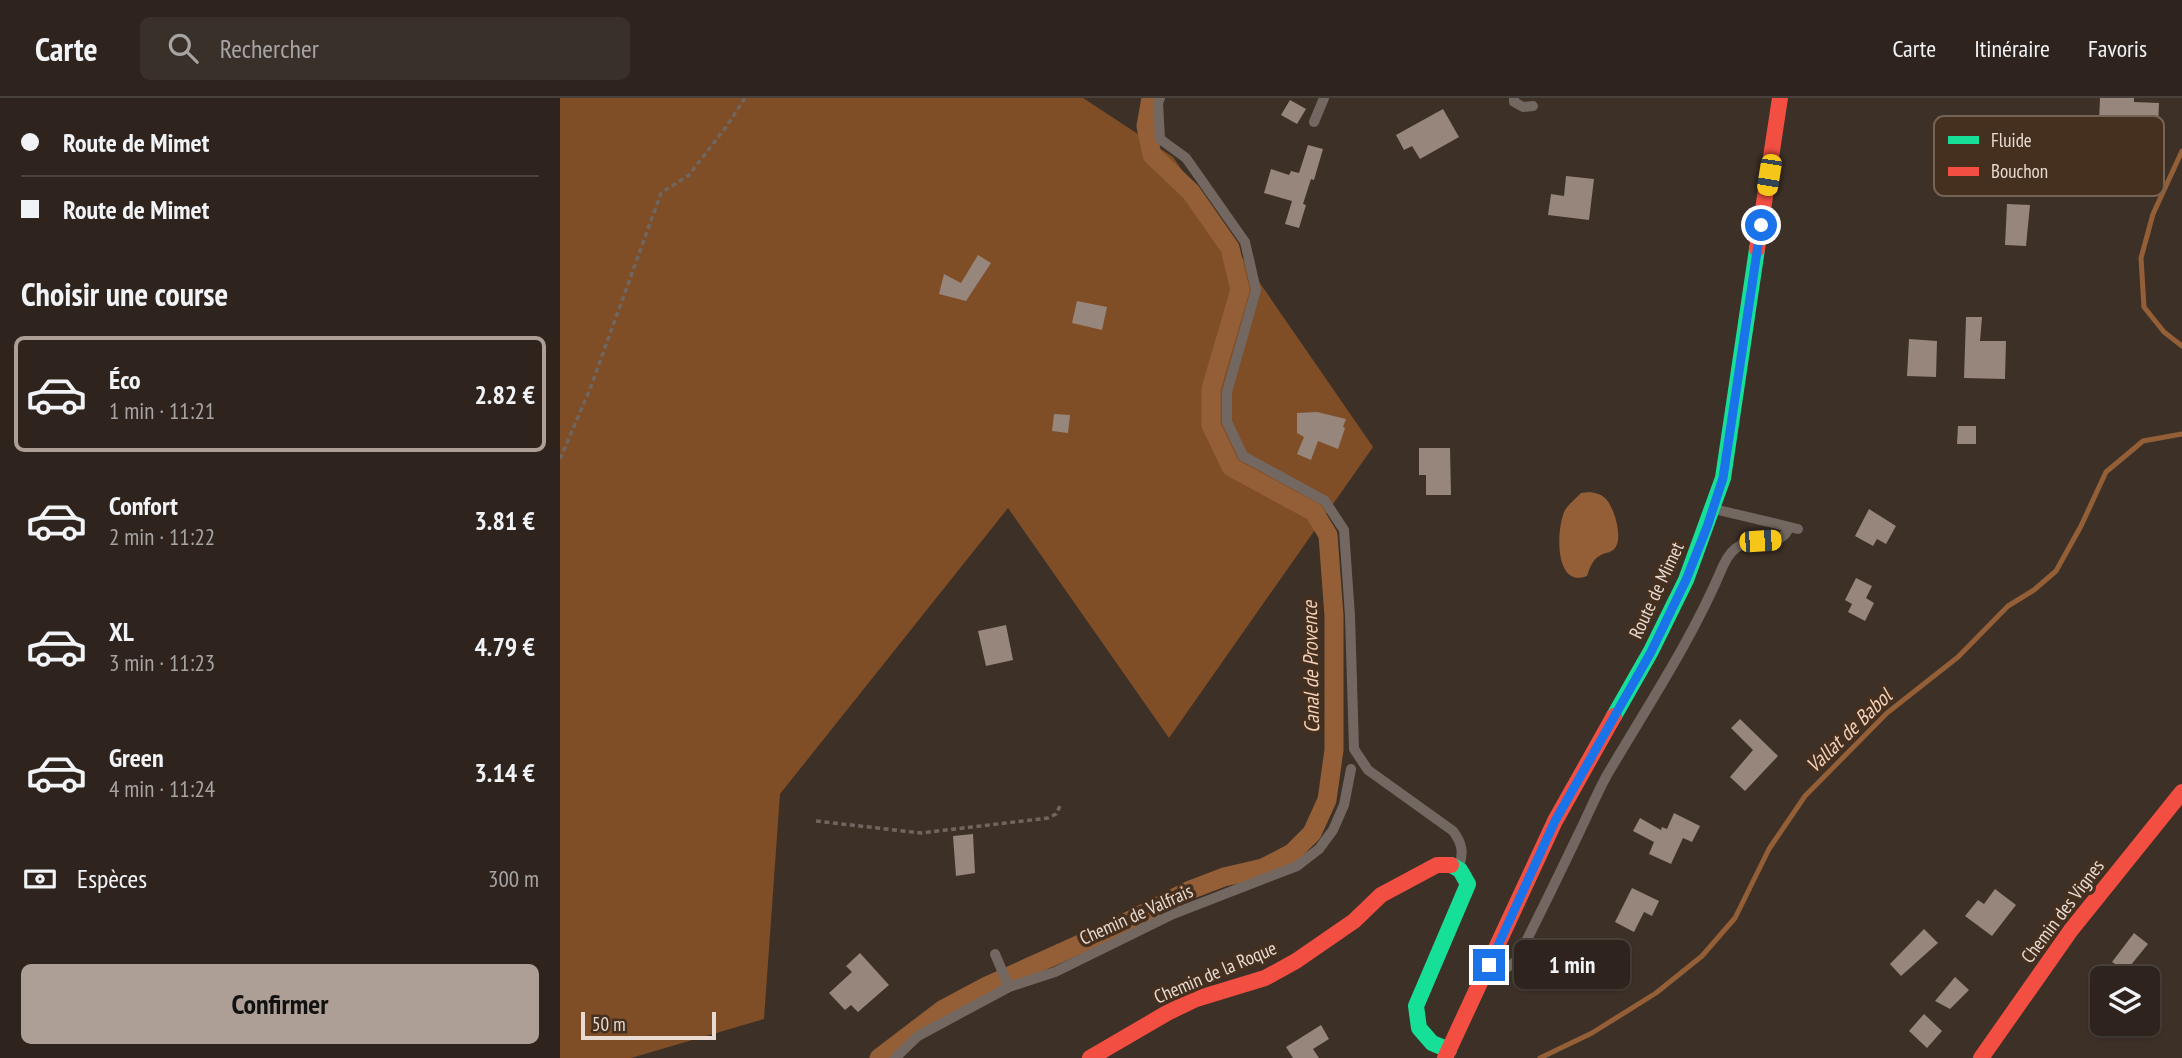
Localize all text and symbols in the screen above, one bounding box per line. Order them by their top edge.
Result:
search box [140,17,630,80]
text: Carte [35,27,98,70]
icon: search [164,29,202,67]
text: Rechercher [220,32,319,65]
text: Carte [1892,33,1936,64]
text: Itinéraire [1974,33,2050,64]
text: Favoris [2088,33,2147,64]
legend [1934,116,2164,196]
text: Route de Mimet [63,126,209,159]
text: Fluide [1991,128,2032,152]
car [1756,153,1783,197]
text: Bouchon [1991,159,2048,183]
text: Route de Mimet [63,193,209,226]
route start [1745,209,1777,241]
text: Choisir une course [21,273,228,315]
icon: car [25,363,88,426]
text: Éco [109,363,141,396]
text: 2.82 € [474,378,535,411]
text: 1 min · 11:21 [109,396,215,425]
icon: car [25,489,88,552]
text: Confort [109,489,178,522]
text: 3.81 € [474,504,535,537]
text: 2 min · 11:22 [109,522,215,551]
car [1739,529,1782,553]
street label: Route de Mimet [1623,537,1689,642]
water label: Canal de Provence [1296,599,1325,733]
icon: car [25,615,88,678]
text: XL [109,615,134,648]
text: 4.79 € [474,630,535,663]
text: 3 min · 11:23 [109,648,215,677]
water label: Vallat de Babol [1800,682,1899,778]
icon: car [25,741,88,804]
text: Green [109,741,164,774]
text: 3.14 € [474,756,535,789]
text: 4 min · 11:24 [109,774,215,803]
street label: Chemin des Vignes [2015,854,2109,968]
icon: cash [21,860,59,898]
text: Espèces [77,862,147,895]
text: 300 m [488,864,539,893]
street label: Chemin de Valfrais [1076,878,1196,950]
street label: Chemin de la Roque [1150,935,1280,1009]
callout: 1 min [1514,940,1629,990]
route end [1473,949,1505,981]
text: 1 min [1549,950,1595,979]
button: Confirmer [21,964,539,1044]
map controls [2090,966,2160,1036]
button: layers [2090,966,2160,1036]
scale bar [581,1009,716,1041]
text: 50 m [592,1012,626,1036]

